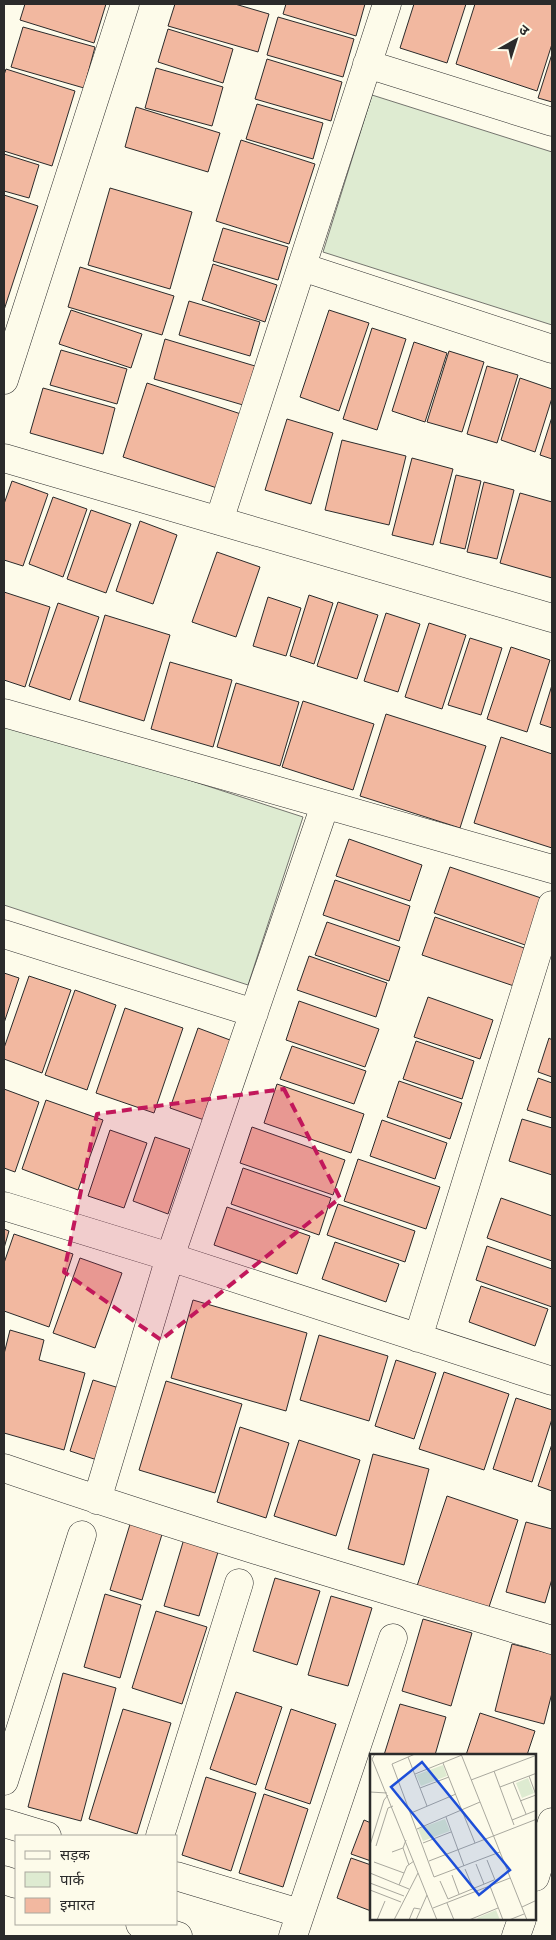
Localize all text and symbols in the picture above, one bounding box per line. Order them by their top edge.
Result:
north arrow [491,15,541,65]
text: उ [515,21,533,40]
inset map [370,1754,536,1920]
legend [15,1835,178,1925]
text: सड़क [60,1846,90,1864]
text: पार्क [60,1871,84,1889]
text: इमारत [60,1896,95,1914]

